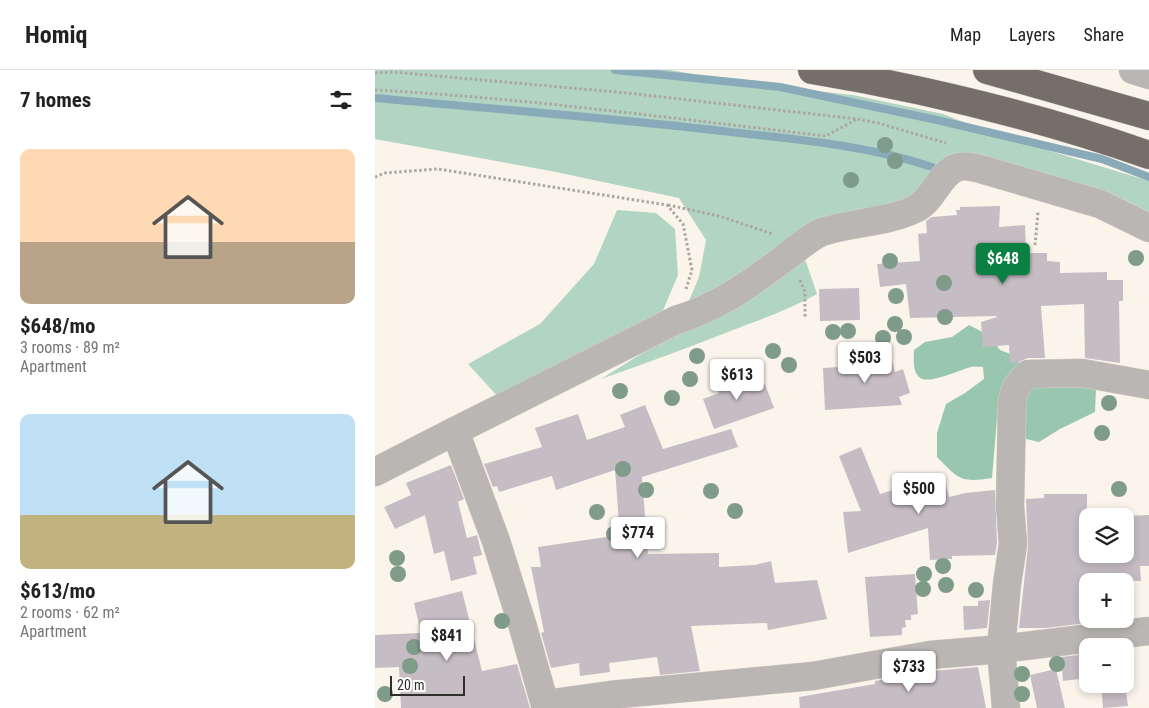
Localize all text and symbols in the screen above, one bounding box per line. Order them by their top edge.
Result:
text: Homiq [25,21,87,49]
text: Map [950,24,981,45]
text: Layers [1009,24,1056,45]
text: Share [1084,24,1124,45]
icon: filters [327,86,355,114]
text: 7 homes [20,88,91,112]
icon: home [143,182,233,272]
pin: $648 [973,242,1033,285]
text: $648 [987,249,1019,268]
text: $648/mo [20,314,95,338]
text: 3 rooms · 89 m² [20,338,120,357]
pin: $503 [835,342,895,384]
text: $503 [849,348,881,367]
text: Apartment [20,357,87,376]
pin: $613 [707,358,767,401]
text: $613 [721,365,753,384]
icon: home [143,447,233,537]
pin: $500 [889,472,949,515]
text: $500 [903,479,935,498]
map controls [1079,508,1134,693]
button: layers [1079,508,1134,563]
pin: $774 [608,516,668,559]
text: $774 [622,523,654,542]
button: + [1079,573,1134,628]
text: $613/mo [20,579,95,603]
text: 2 rooms · 62 m² [20,603,120,622]
pin: $841 [417,620,477,662]
text: Apartment [20,622,87,641]
text: $841 [431,626,463,645]
button: − [1079,638,1134,693]
pin: $733 [879,650,939,693]
text: $733 [893,657,925,676]
scale bar [390,673,465,696]
text: 20 m [397,677,425,693]

